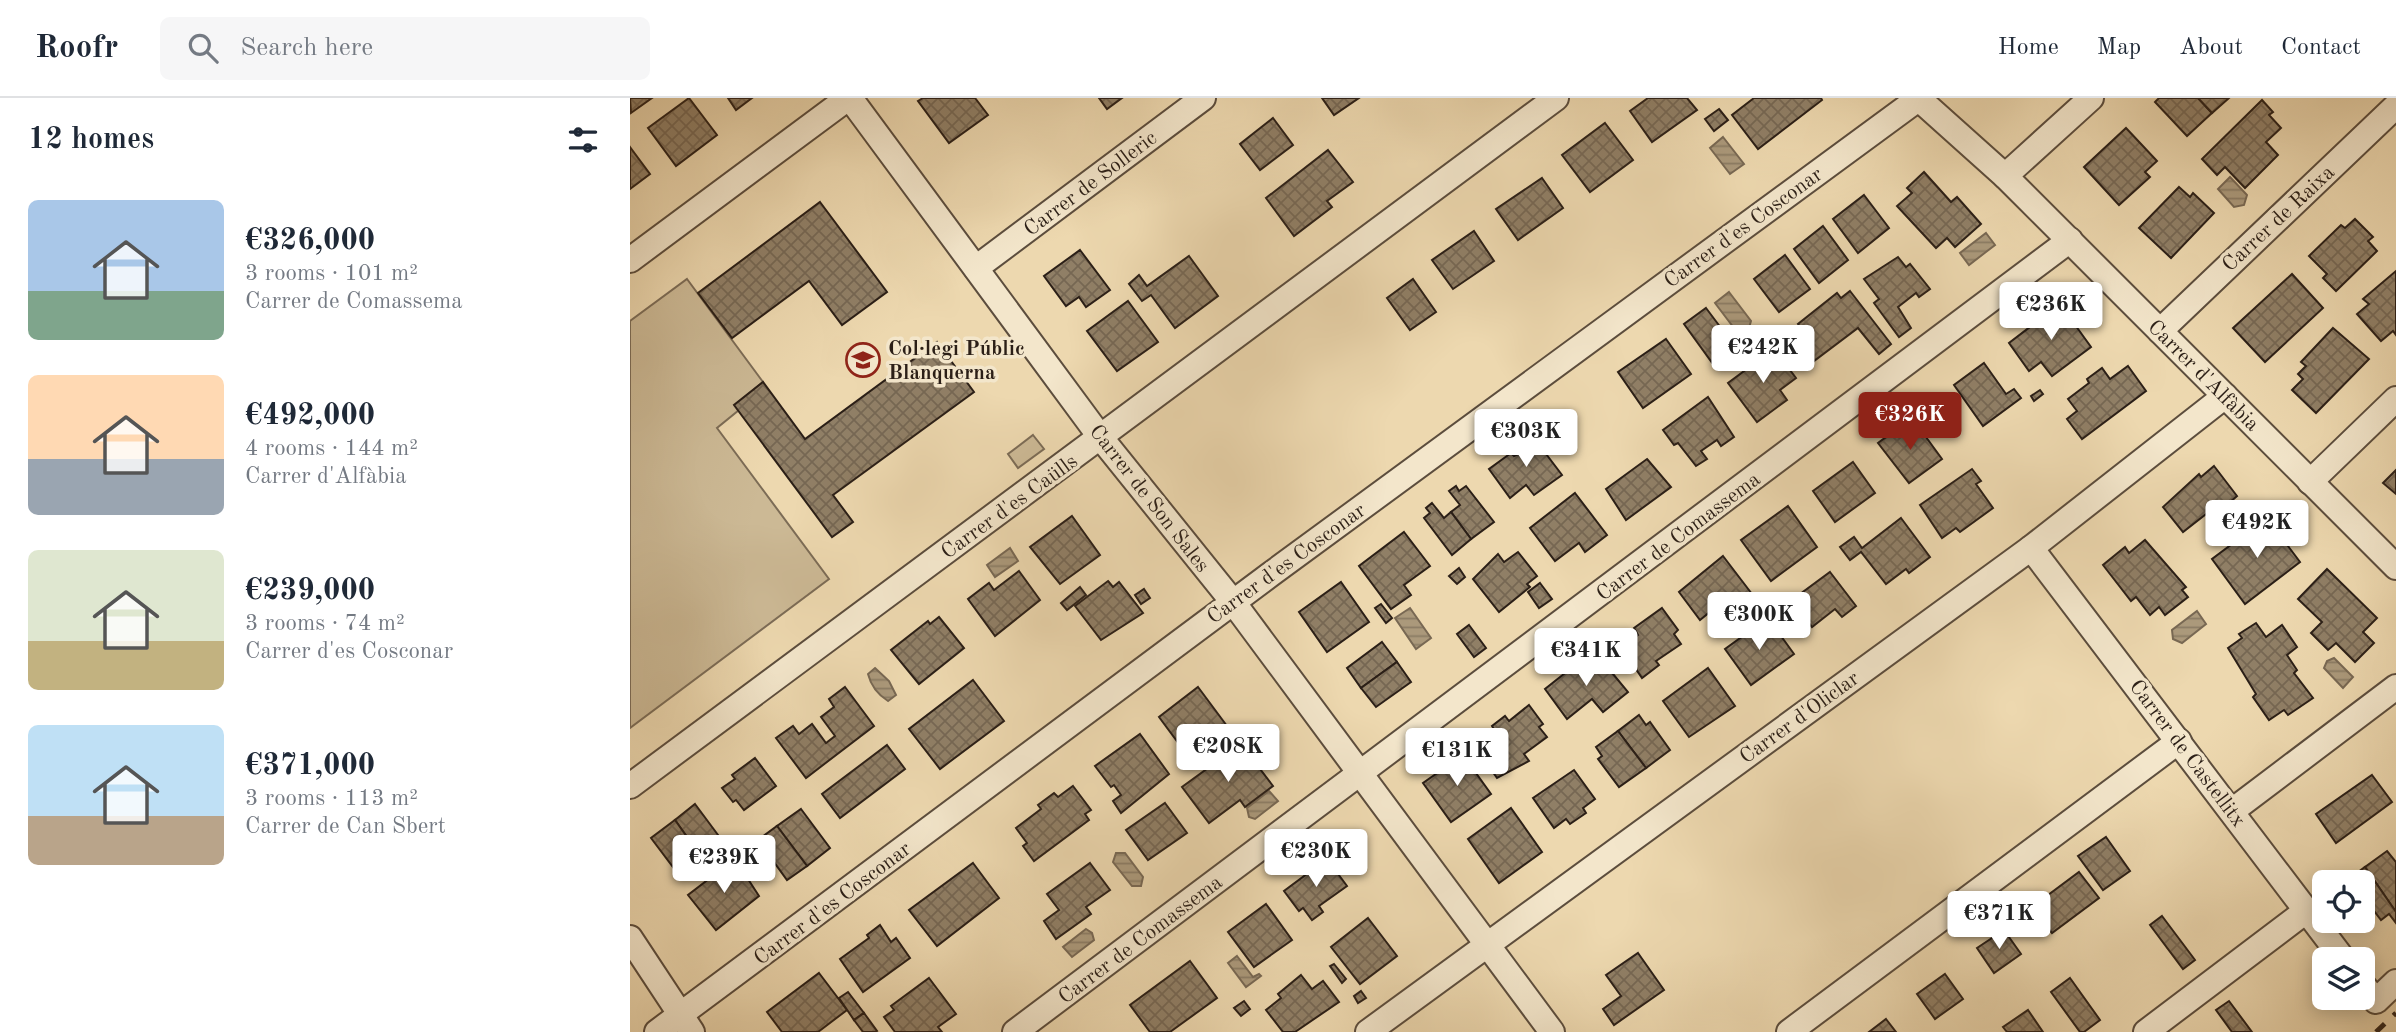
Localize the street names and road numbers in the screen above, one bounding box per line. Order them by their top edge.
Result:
street label: Carrer de Solleric [1021,128,1161,241]
street label: Carrer de Raixa [2219,162,2339,276]
street label: Carrer d'es Cosconar [1661,164,1827,293]
street label: Carrer d'Alfàbia [2143,316,2263,436]
street label: Carrer de Son Sales [1085,421,1213,577]
street label: Carrer d'es Caülls [938,451,1082,563]
street label: Carrer de Comassema [1593,469,1765,605]
street label: Carrer d'es Cosconar [1204,500,1370,629]
street label: Carrer d'Oliclar [1736,668,1864,768]
street label: Carrer de Castellitx [2125,676,2249,831]
street label: Carrer d'es Cosconar [751,838,915,970]
street label: Carrer de Comassema [1055,872,1227,1008]

